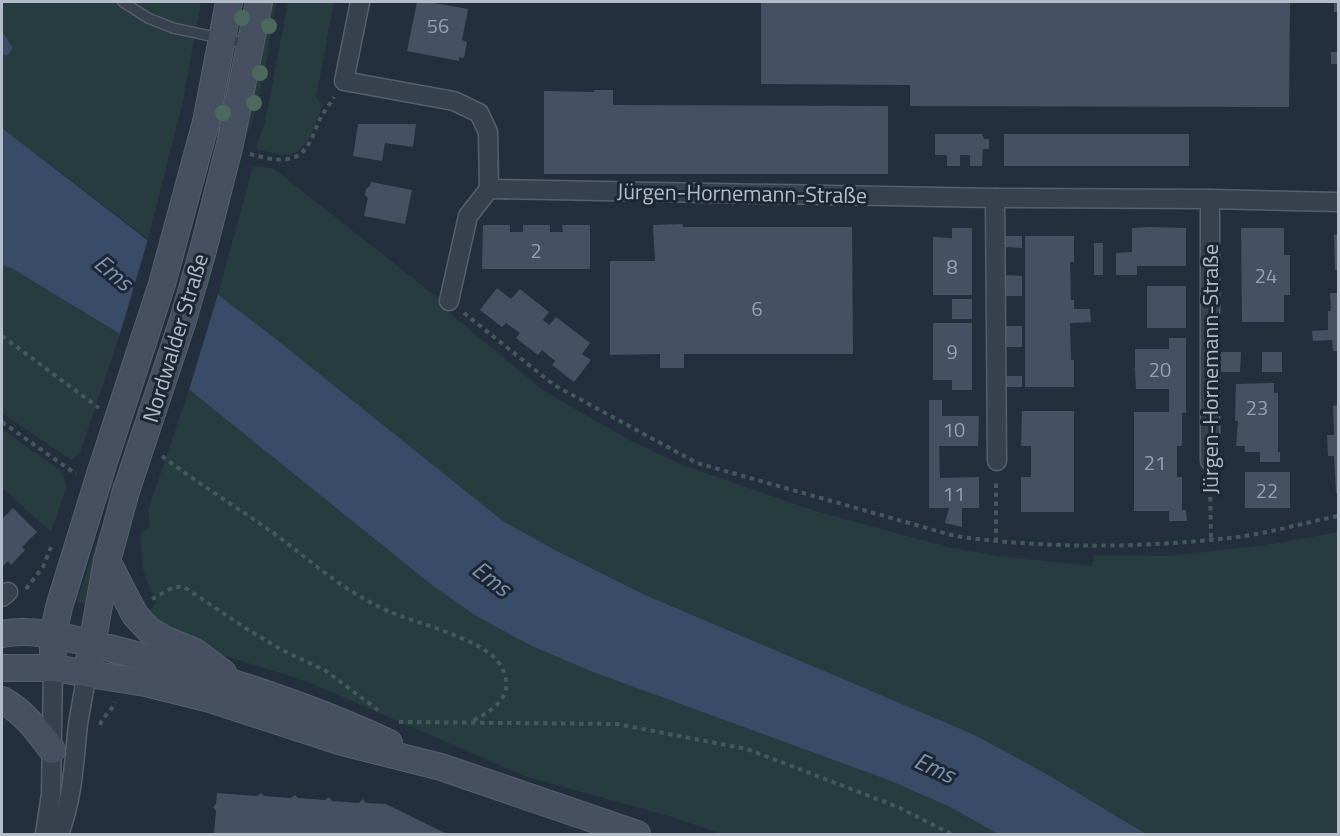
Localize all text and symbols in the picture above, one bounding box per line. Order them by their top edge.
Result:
house number: 56 [427,10,449,41]
street label: Jürgen-Hornemann-Straße [617,174,867,212]
house number: 2 [530,235,542,266]
street label: Jürgen-Hornemann-Straße [1193,244,1227,494]
water label: Ems [87,245,143,300]
street label: Nordwalder Straße [133,249,217,427]
house number: 8 [946,251,958,282]
house number: 24 [1255,260,1277,291]
house number: 6 [751,293,763,324]
house number: 9 [946,336,958,367]
house number: 20 [1149,354,1171,385]
house number: 23 [1246,392,1268,423]
house number: 10 [943,414,965,445]
house number: 21 [1144,447,1166,478]
house number: 22 [1256,475,1278,506]
house number: 11 [943,478,965,509]
water label: Ems [465,551,521,606]
water label: Ems [909,742,963,793]

